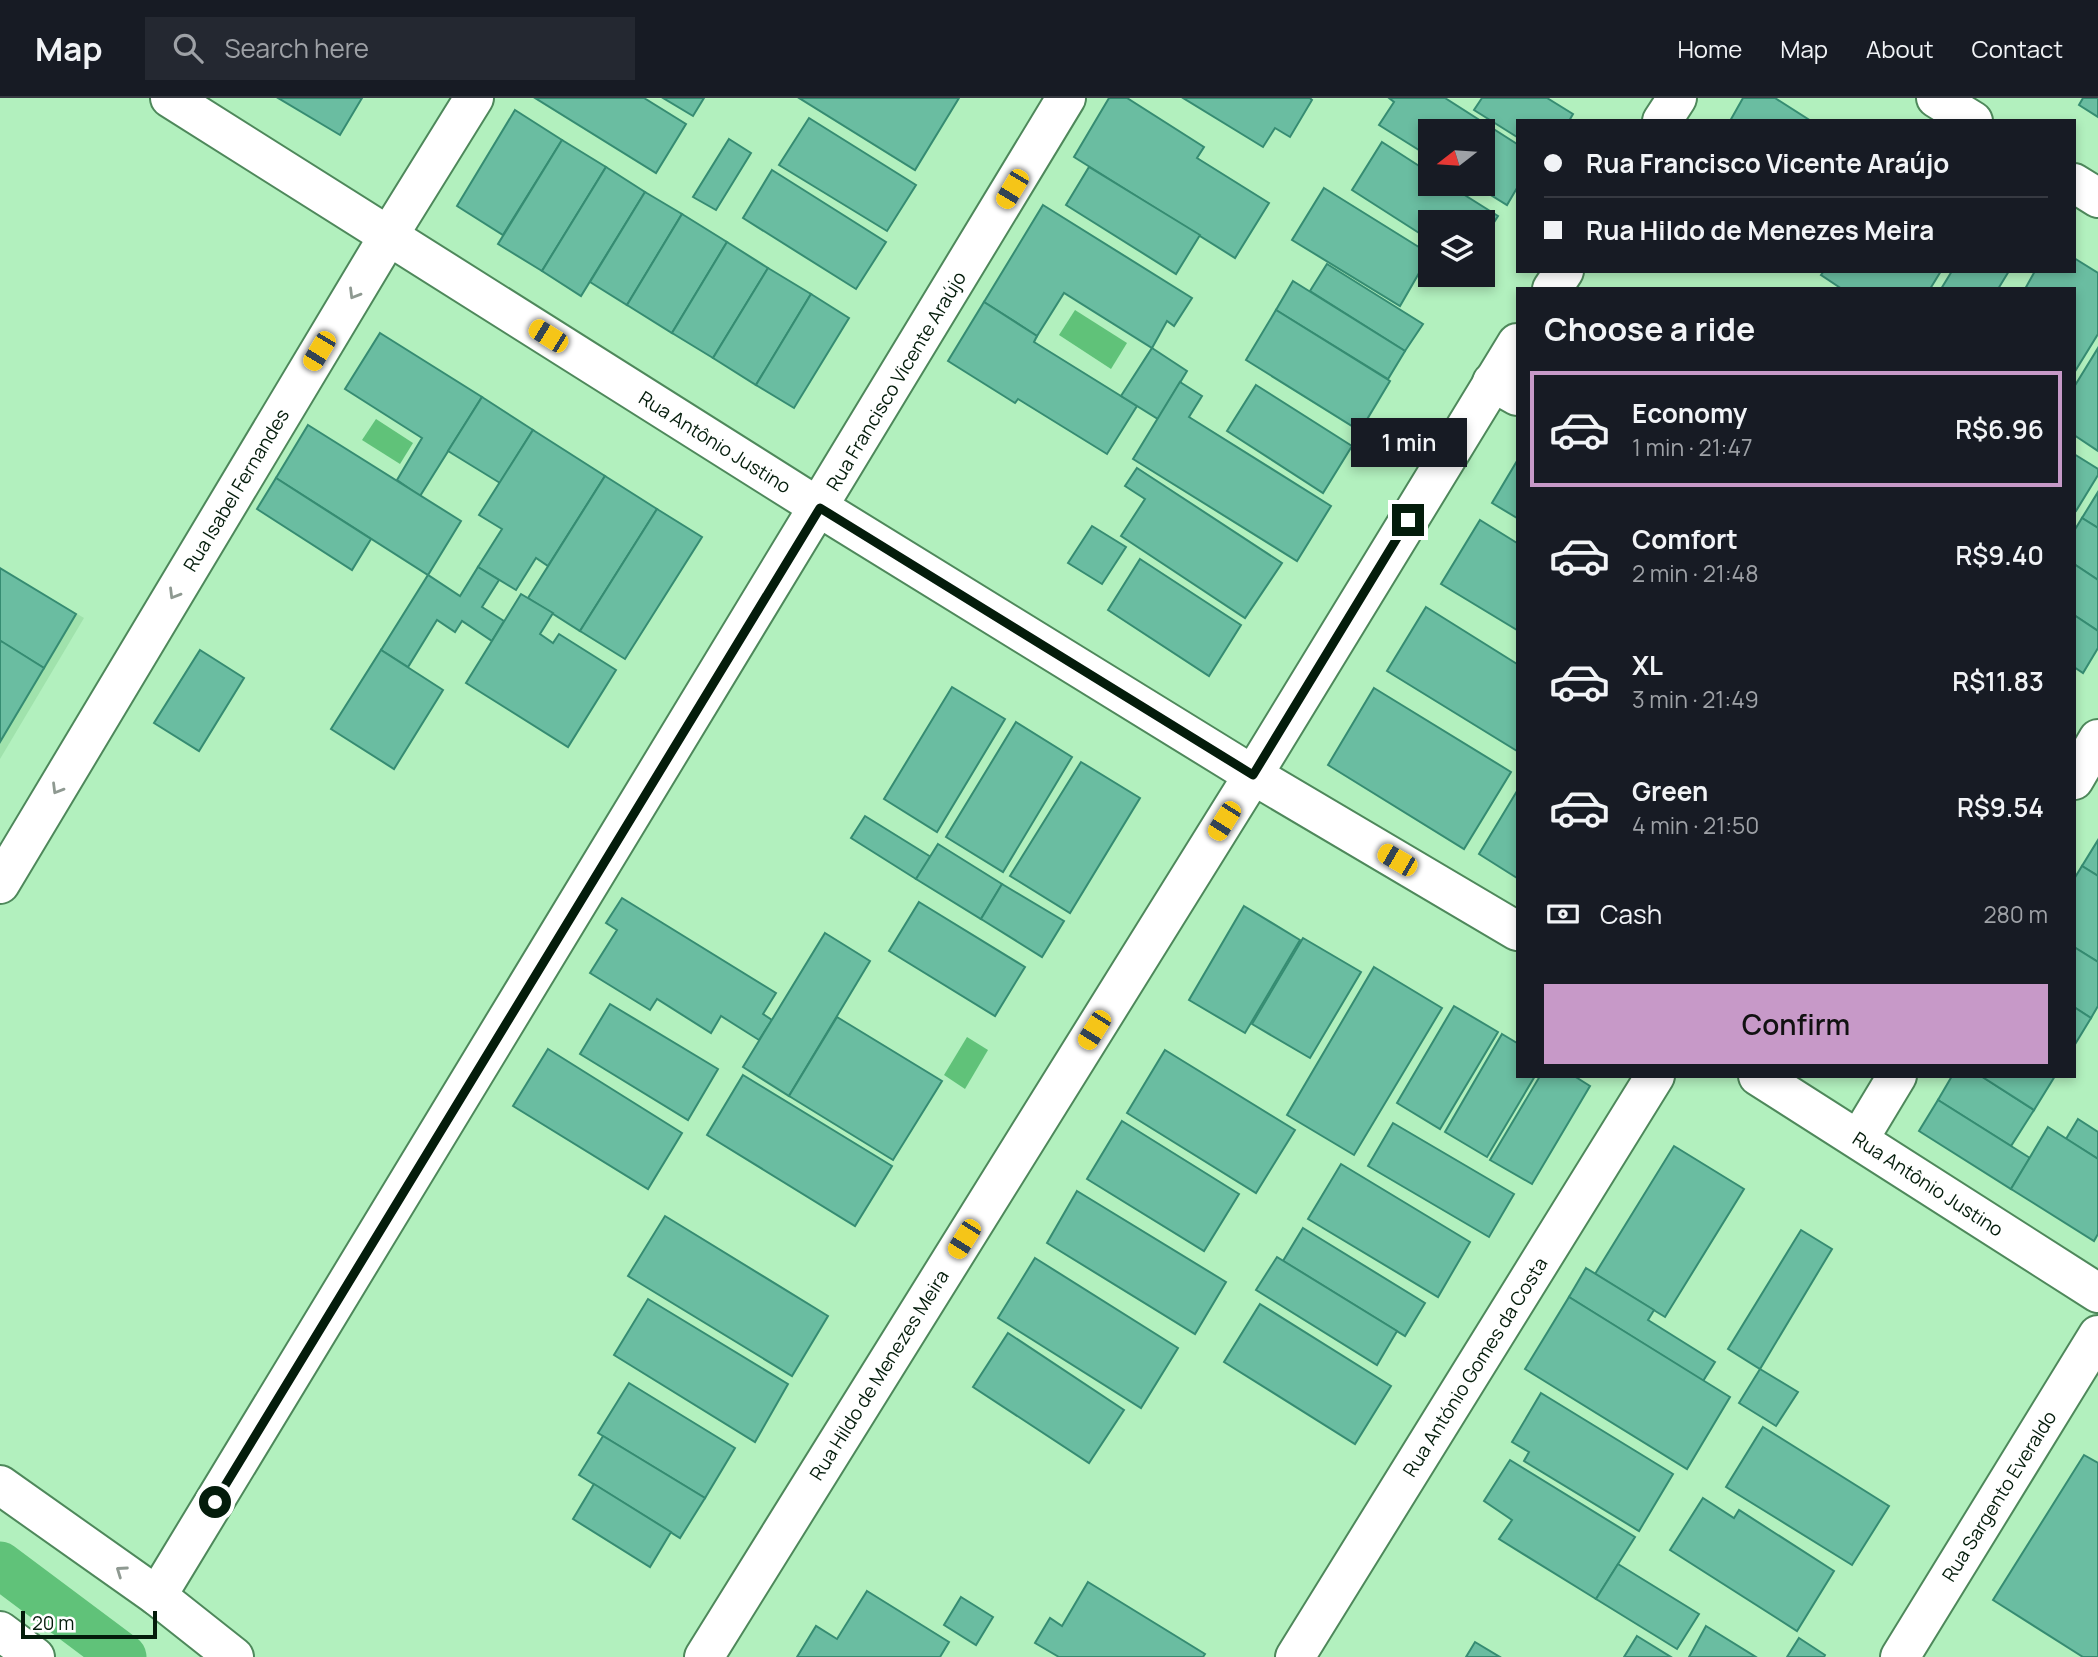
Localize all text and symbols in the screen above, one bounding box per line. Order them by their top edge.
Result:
search box [145,17,635,80]
text: Map [35,26,103,71]
icon: search [169,29,207,67]
text: Search here [225,30,369,66]
text: Home [1677,32,1742,65]
text: Map [1780,32,1828,65]
text: About [1866,32,1934,65]
text: Contact [1972,32,2063,65]
north arrow [1418,119,1494,196]
map controls [1418,119,1495,287]
text: Rua Francisco Vicente Araújo [1586,145,1949,181]
car [993,166,1032,212]
button: layers [1418,210,1495,287]
text: Rua Hildo de Menezes Meira [1586,212,1934,248]
street label: Rua Francisco Vicente Araújo [820,266,972,496]
one-way arrow [349,286,362,299]
text: Choose a ride [1544,307,1755,351]
car [525,316,572,356]
car [300,328,339,374]
street label: Rua Antônio Justino [634,385,796,499]
text: Economy [1632,395,1747,431]
icon: car [1548,398,1611,461]
street label: Rua Isabel Fernandes [177,404,295,576]
text: R$6.96 [1955,411,2044,447]
callout: 1 min [1350,418,1466,468]
text: 1 min [1382,426,1436,458]
text: 1 min · 21:47 [1632,431,1753,463]
route end [1392,504,1424,536]
text: Comfort [1632,521,1738,557]
icon: car [1548,524,1611,587]
text: R$9.40 [1955,537,2044,573]
text: 2 min · 21:48 [1632,557,1759,589]
one-way arrow [169,586,182,599]
text: XL [1632,647,1663,683]
icon: car [1548,650,1611,713]
text: R$11.83 [1952,663,2044,699]
text: 3 min · 21:49 [1632,683,1759,715]
text: Green [1632,773,1708,809]
icon: car [1548,776,1611,839]
one-way arrow [52,782,65,795]
text: R$9.54 [1957,789,2044,825]
car [1204,798,1245,844]
text: 4 min · 21:50 [1632,809,1759,841]
car [1374,840,1421,880]
icon: cash [1544,895,1582,933]
text: Cash [1600,896,1662,932]
text: 280 m [1983,898,2048,930]
button: Confirm [1544,984,2048,1064]
car [1074,1007,1115,1053]
street label: Rua Antônio Justino [1848,1126,2008,1242]
car [944,1216,985,1262]
street label: Rua António Gomes da Costa [1397,1252,1553,1482]
street label: Rua Hildo de Menezes Meira [803,1265,955,1485]
street label: Rua Sargento Everaldo [1936,1406,2062,1586]
route start [199,1486,231,1518]
one-way arrow [116,1567,129,1579]
scale bar [21,1608,158,1640]
text: 20 m [32,1610,74,1636]

